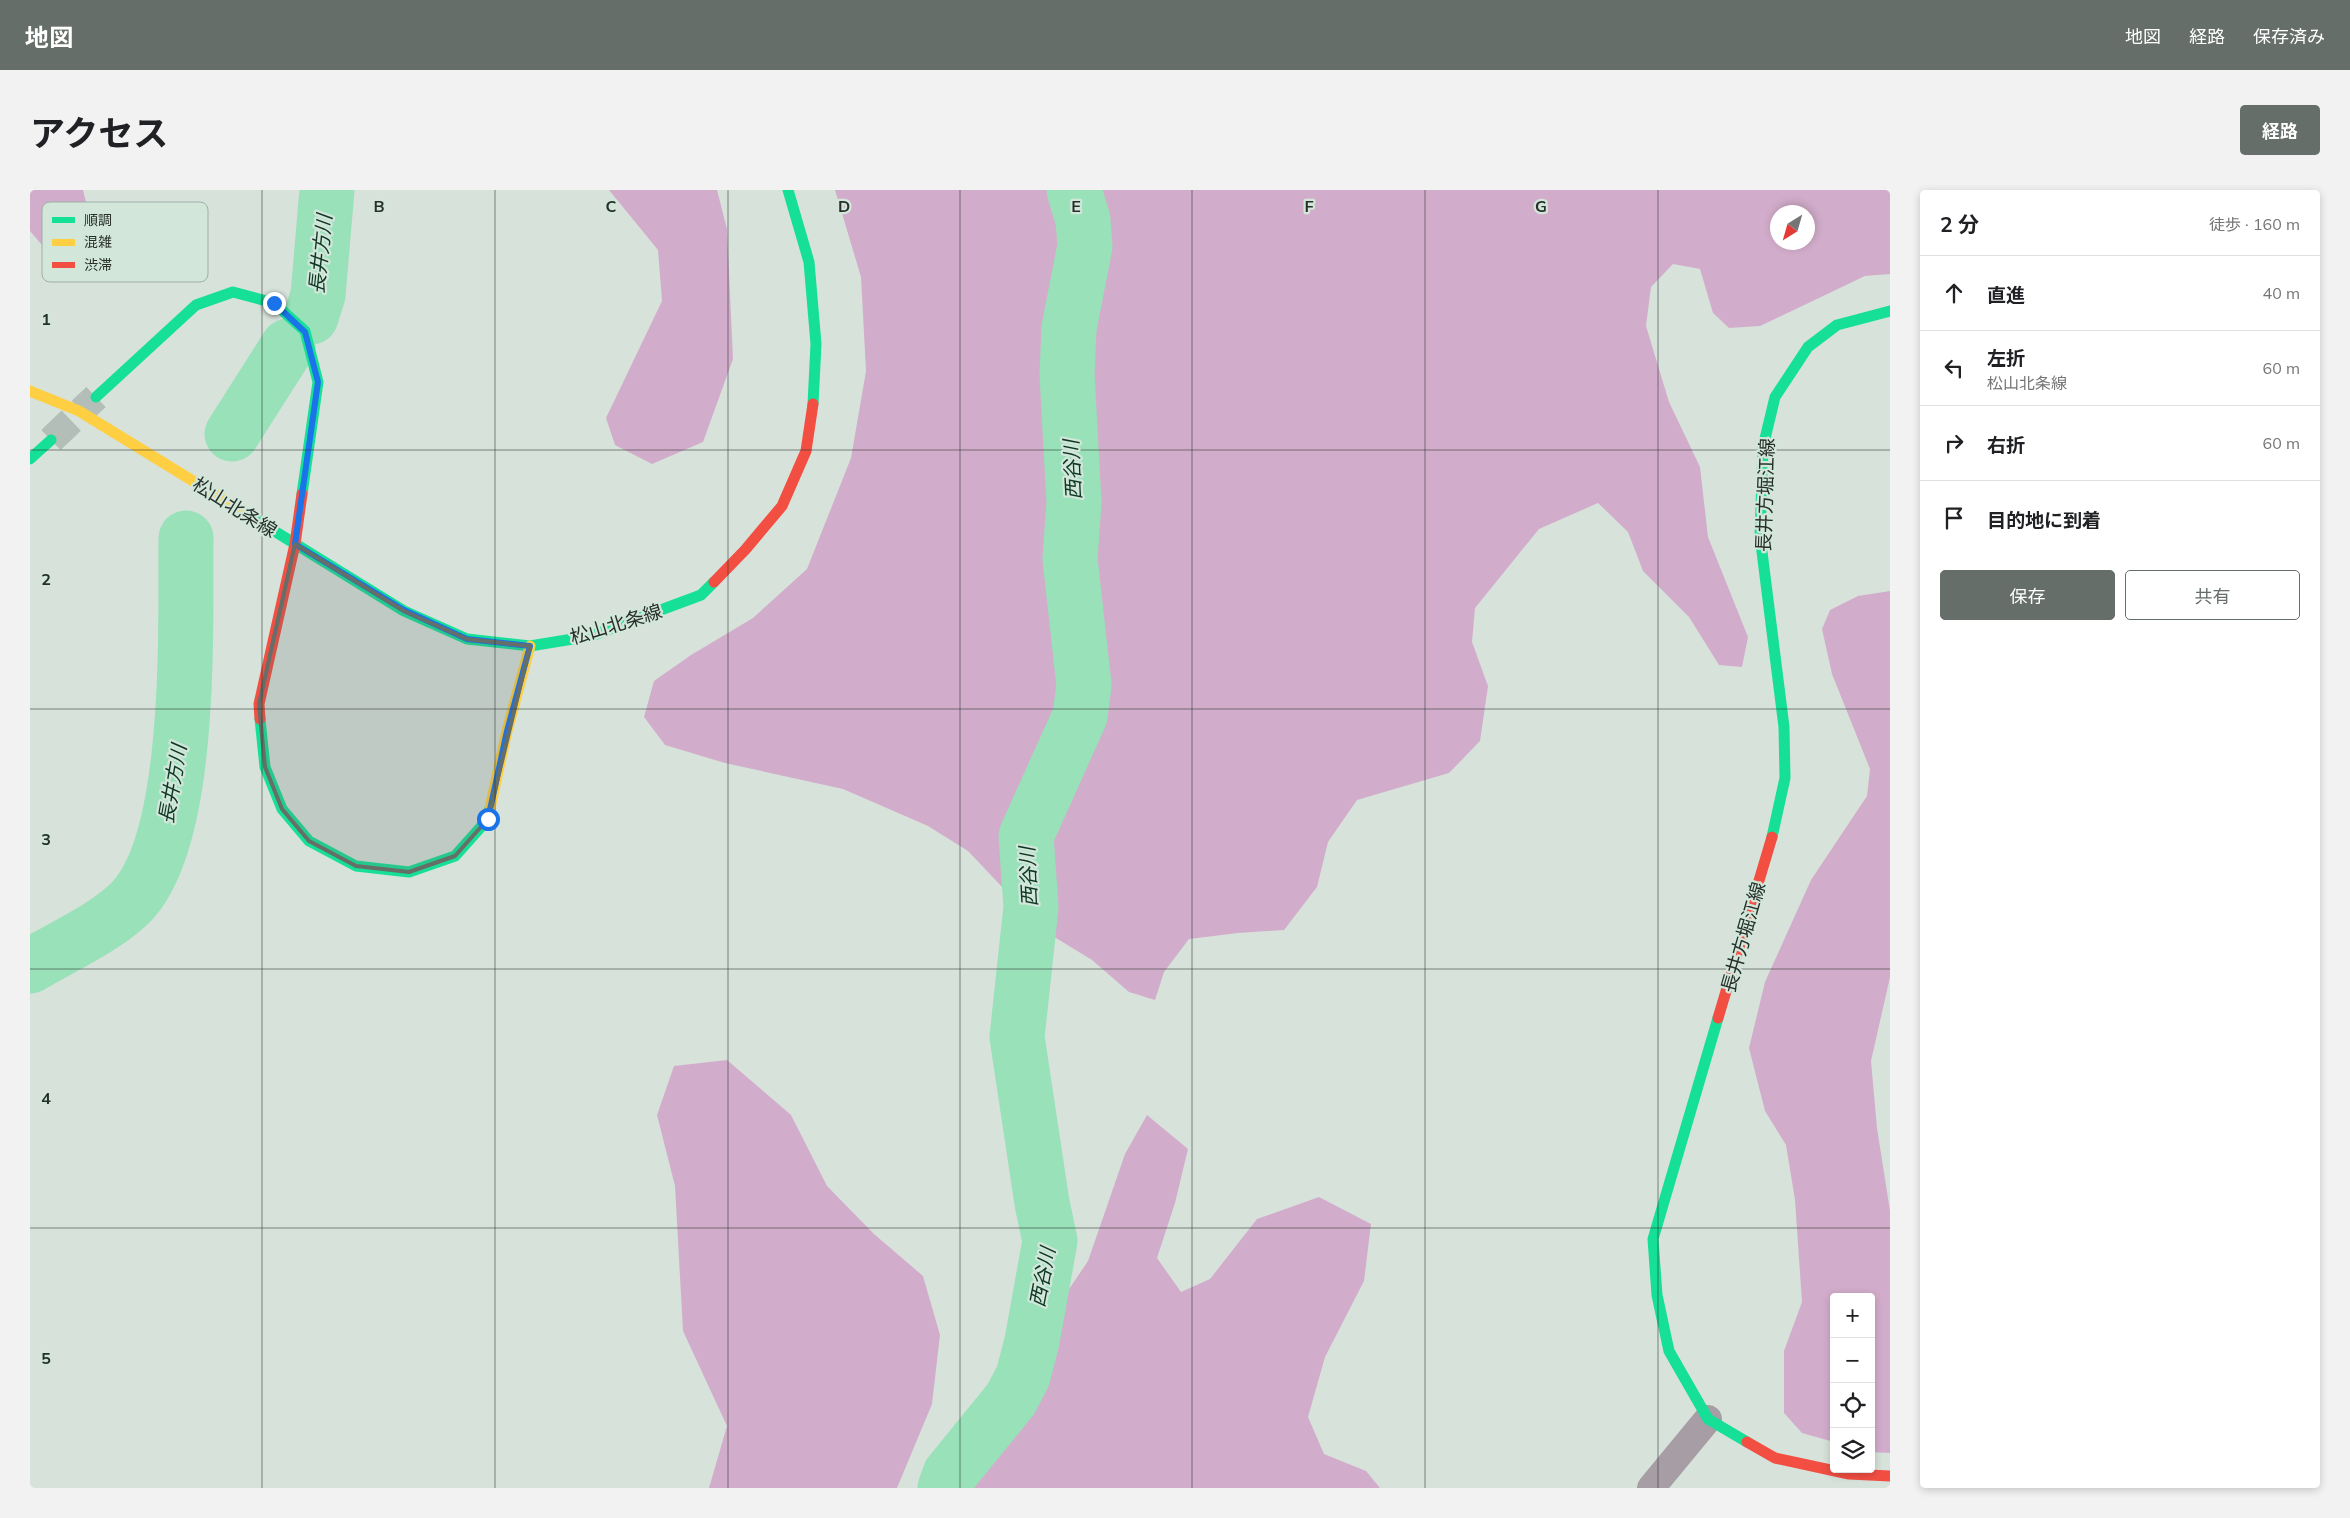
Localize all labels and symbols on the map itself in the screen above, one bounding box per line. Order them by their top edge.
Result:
text: B [373,196,385,216]
text: C [606,196,617,216]
text: D [838,196,850,216]
text: E [1071,196,1081,216]
text: F [1304,196,1314,216]
text: G [1535,196,1547,216]
legend [42,202,208,282]
north arrow [1770,205,1815,250]
text: 順調 [84,211,112,229]
water label: 長井方川 [303,211,337,295]
text: 混雑 [84,233,112,251]
text: 渋滞 [84,256,112,274]
route end [263,292,286,315]
text: 1 [41,309,51,329]
water label: 西谷川 [1058,437,1086,501]
street label: 長井方堀江線 [1751,438,1779,552]
street label: 松山北条線 [188,472,282,542]
text: 2 [41,569,51,589]
street label: 松山北条線 [567,599,665,649]
water label: 長井方川 [153,740,192,826]
route start [477,808,500,831]
text: 3 [41,829,51,849]
water label: 西谷川 [1014,844,1042,908]
street label: 長井方堀江線 [1716,879,1770,995]
text: 4 [41,1088,51,1108]
water label: 西谷川 [1024,1243,1060,1309]
text: 5 [41,1348,51,1368]

